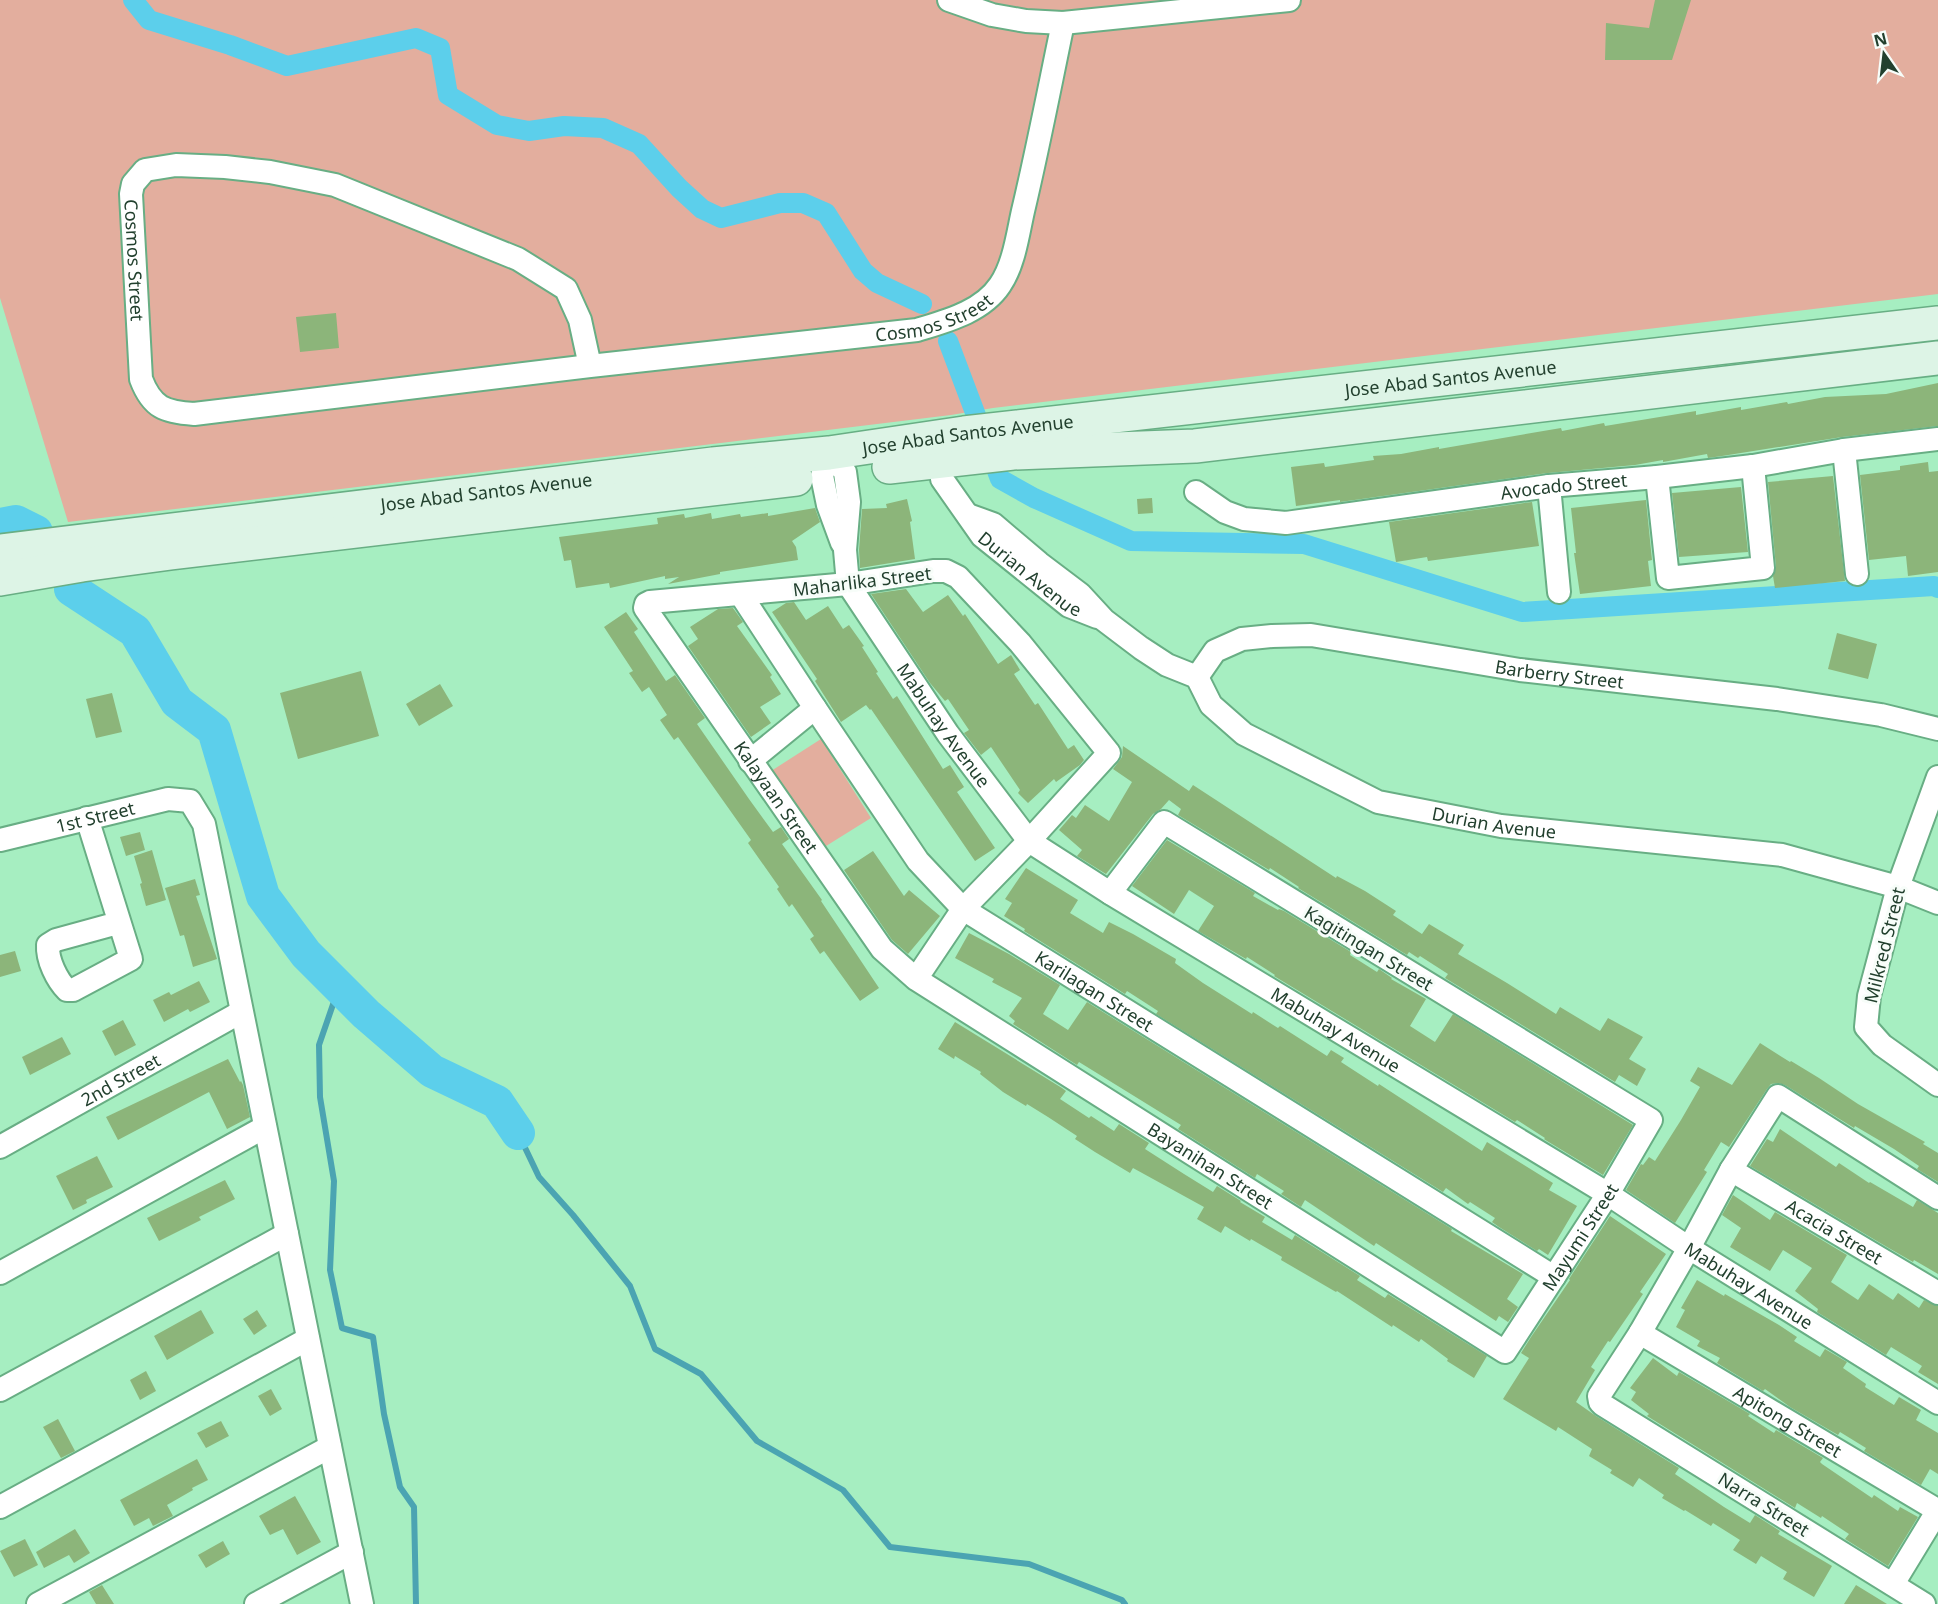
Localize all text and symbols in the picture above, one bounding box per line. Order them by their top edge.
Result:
north arrow [1854,24,1914,84]
text: N [1871,27,1889,52]
street label: Cosmos Street [119,198,150,322]
street label: Cosmos Street [874,288,998,347]
street label: Jose Abad Santos Avenue [1342,354,1558,402]
street label: Jose Abad Santos Avenue [859,409,1075,460]
street label: Jose Abad Santos Avenue [377,467,593,517]
street label: Avocado Street [1499,467,1629,505]
street label: Durian Avenue [973,526,1085,622]
street label: Maharlika Street [792,561,933,601]
street label: Barberry Street [1493,654,1626,694]
street label: Mabuhay Avenue [892,658,996,792]
street label: Kalayaan Street [729,736,824,858]
street label: 1st Street [53,795,138,838]
street label: Durian Avenue [1430,801,1557,844]
street label: Milkred Street [1858,884,1910,1005]
street label: Kagitingan Street [1300,900,1438,996]
street label: Karilagan Street [1030,945,1159,1037]
street label: Mabuhay Avenue [1267,981,1405,1078]
street label: 2nd Street [76,1047,165,1111]
street label: Bayanihan Street [1143,1117,1278,1214]
street label: Mayumi Street [1536,1179,1624,1295]
street label: Acacia Street [1781,1193,1887,1270]
street label: Mabuhay Avenue [1680,1236,1818,1334]
street label: Apitong Street [1729,1380,1847,1463]
street label: Narra Street [1714,1466,1815,1542]

